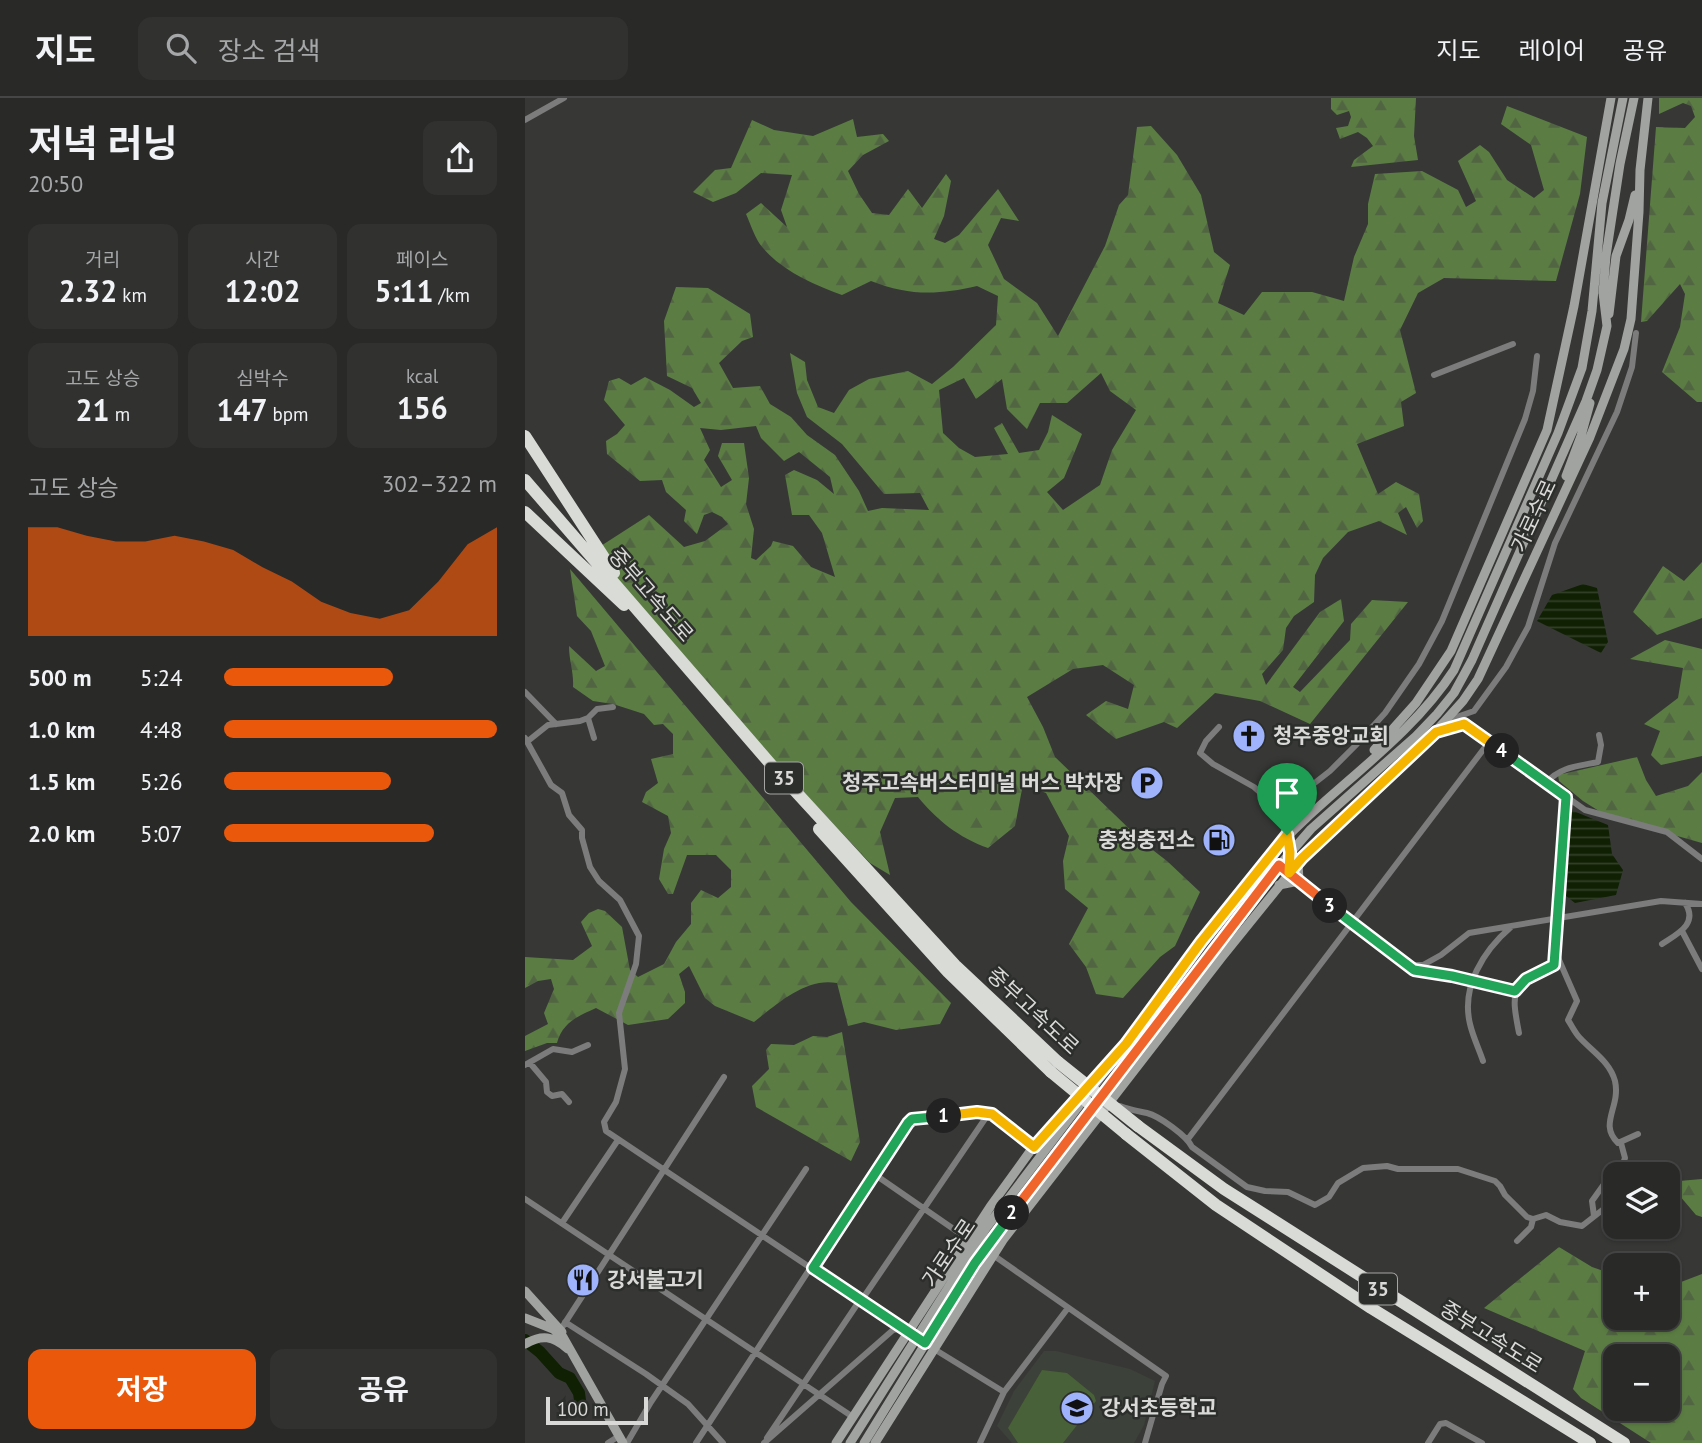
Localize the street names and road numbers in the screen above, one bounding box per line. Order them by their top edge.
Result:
street label: 가로수로 [1505,475,1562,557]
street label: 중부고속도로 [603,542,700,647]
road number: 35 [765,762,803,793]
street label: 중부고속도로 [982,961,1085,1060]
street label: 가로수로 [916,1213,981,1292]
road number: 35 [1359,1274,1397,1304]
street label: 중부고속도로 [1435,1294,1548,1379]

